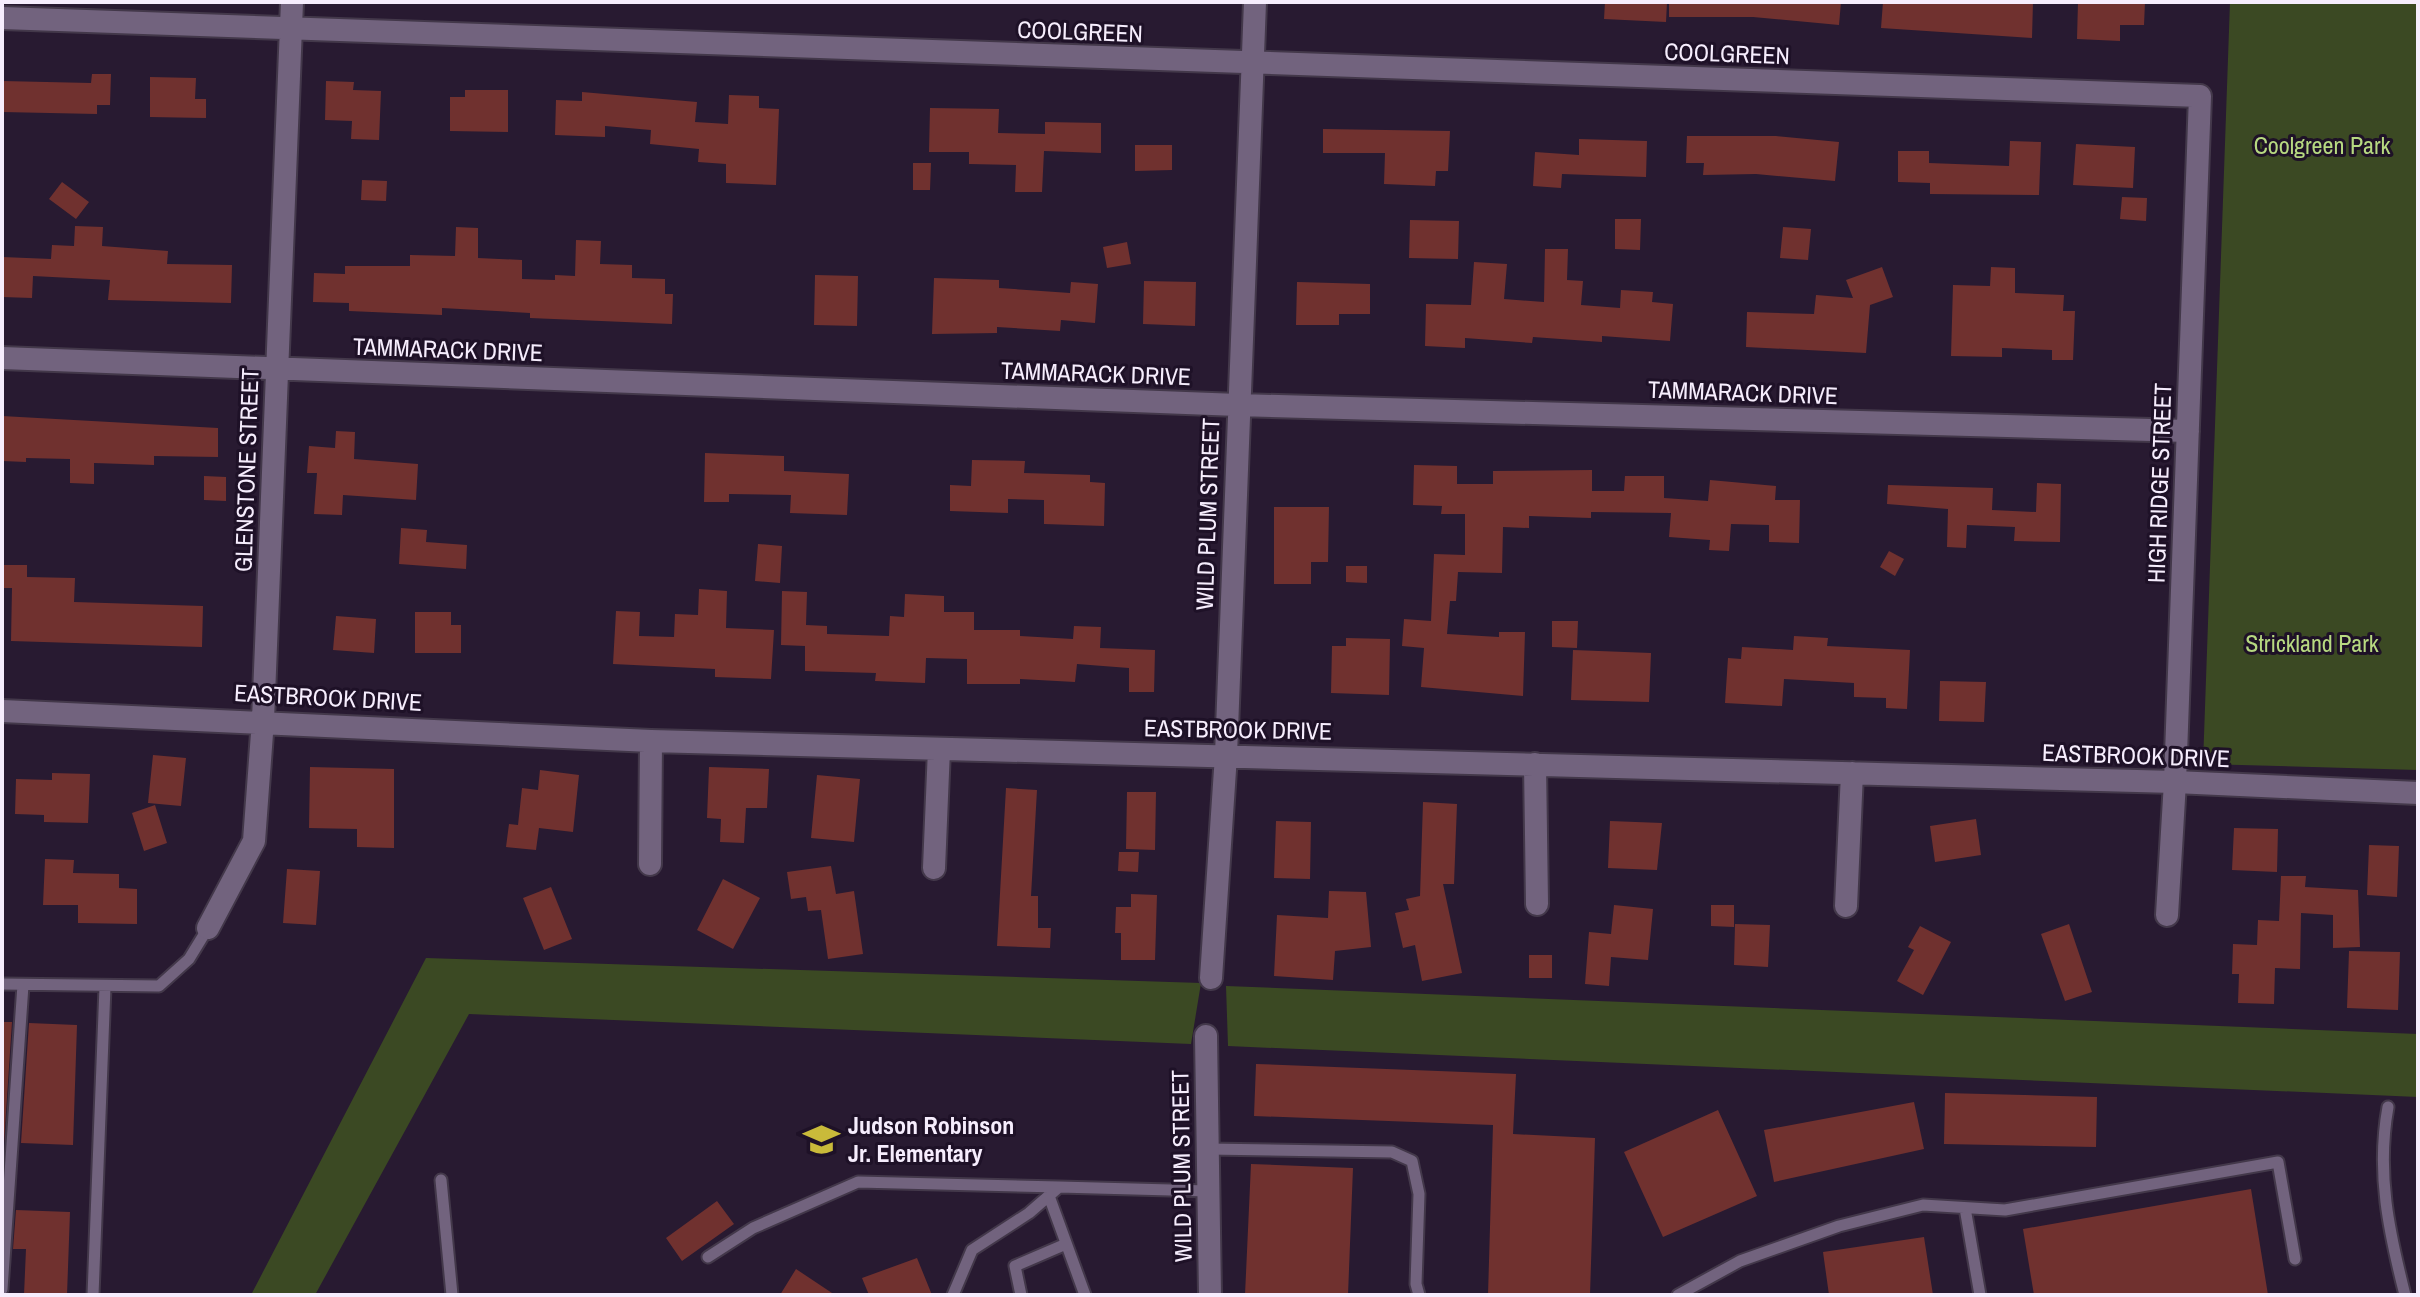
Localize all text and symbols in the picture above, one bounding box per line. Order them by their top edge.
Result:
street label: COOLGREEN [1017,13,1143,49]
street label: COOLGREEN [1664,35,1790,71]
park label: Coolgreen Park [2254,129,2391,161]
street label: TAMMARACK DRIVE [353,330,543,368]
street label: TAMMARACK DRIVE [1001,354,1191,392]
street label: GLENSTONE STREET [226,367,266,573]
street label: TAMMARACK DRIVE [1648,373,1838,411]
street label: HIGH RIDGE STREET [2140,382,2178,584]
street label: WILD PLUM STREET [1188,417,1226,611]
park label: Strickland Park [2245,627,2379,659]
street label: EASTBROOK DRIVE [233,676,423,718]
street label: EASTBROOK DRIVE [1144,711,1332,747]
street label: EASTBROOK DRIVE [2041,736,2231,774]
street label: WILD PLUM STREET [1163,1070,1199,1263]
place label: Judson Robinson Jr. Elementary [848,1109,1014,1169]
school or university icon: Judson Robinson Jr. Elementary [803,1121,841,1159]

